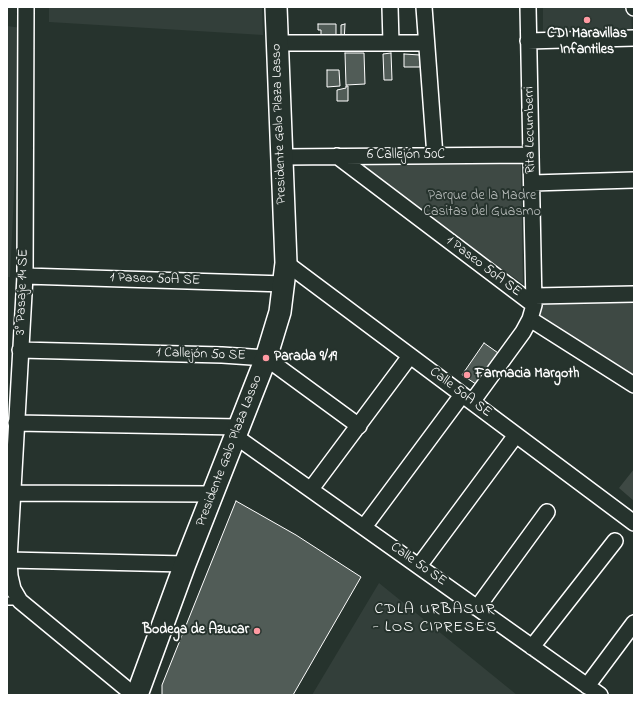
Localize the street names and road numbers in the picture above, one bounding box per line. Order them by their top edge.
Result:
street label: Presidente Galo Plaza Lasso [269,43,291,205]
street label: Rita Lecumberri [522,86,540,174]
street label: 6 Callejón 50C [367,148,445,164]
street label: 1 Paseo 50A SE [442,233,524,301]
street label: 3° Pasaje 14 SE [13,249,33,335]
street label: 1 Paseo 50A SE [109,270,201,290]
street label: 1 Callejón 50 SE [156,345,246,365]
street label: Calle 50A SE [426,364,494,422]
street label: Presidente Galo Plaza Lasso [193,373,267,529]
street label: Calle 50 SE [387,540,449,590]

